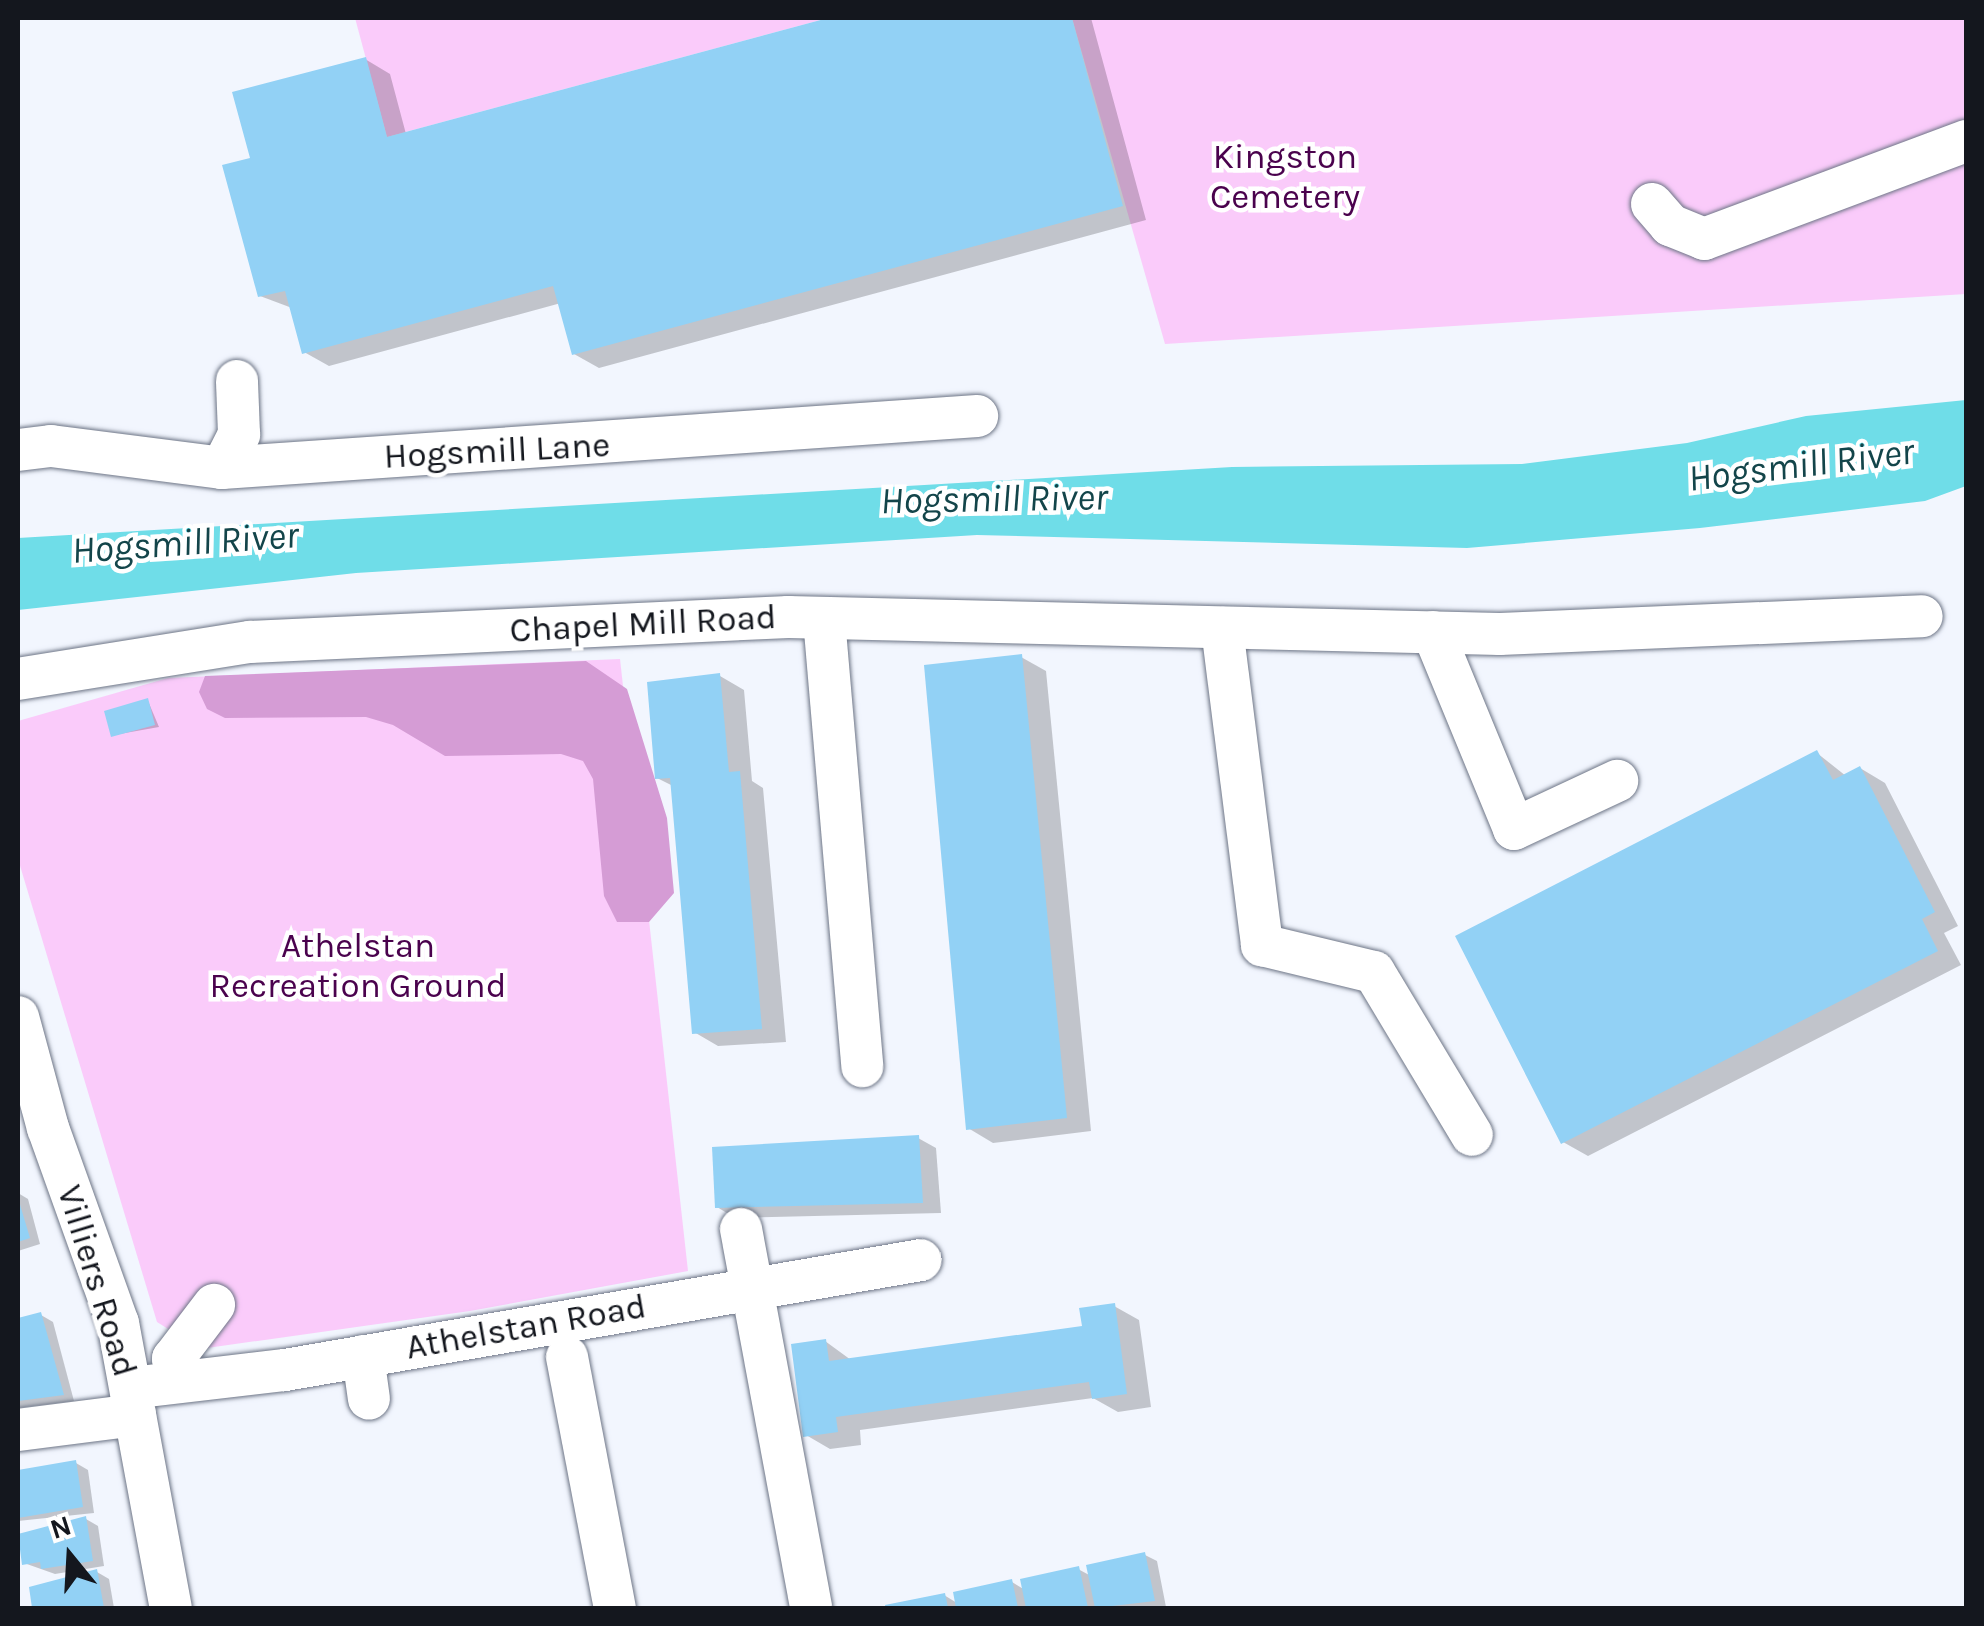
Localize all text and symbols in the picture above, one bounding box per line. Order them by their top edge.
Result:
park label: Kingston Cemetery [1210,136,1360,218]
street label: Hogsmill Lane [383,424,611,478]
water label: Hogsmill River [1685,429,1917,501]
water label: Hogsmill River [880,474,1108,524]
water label: Hogsmill River [70,512,300,574]
street label: Chapel Mill Road [509,596,777,652]
park label: Athelstan Recreation Ground [210,925,506,1007]
street label: Villiers Road [48,1180,146,1382]
street label: Athelstan Road [403,1285,649,1369]
north arrow [20,1506,120,1606]
text: N [46,1508,75,1546]

